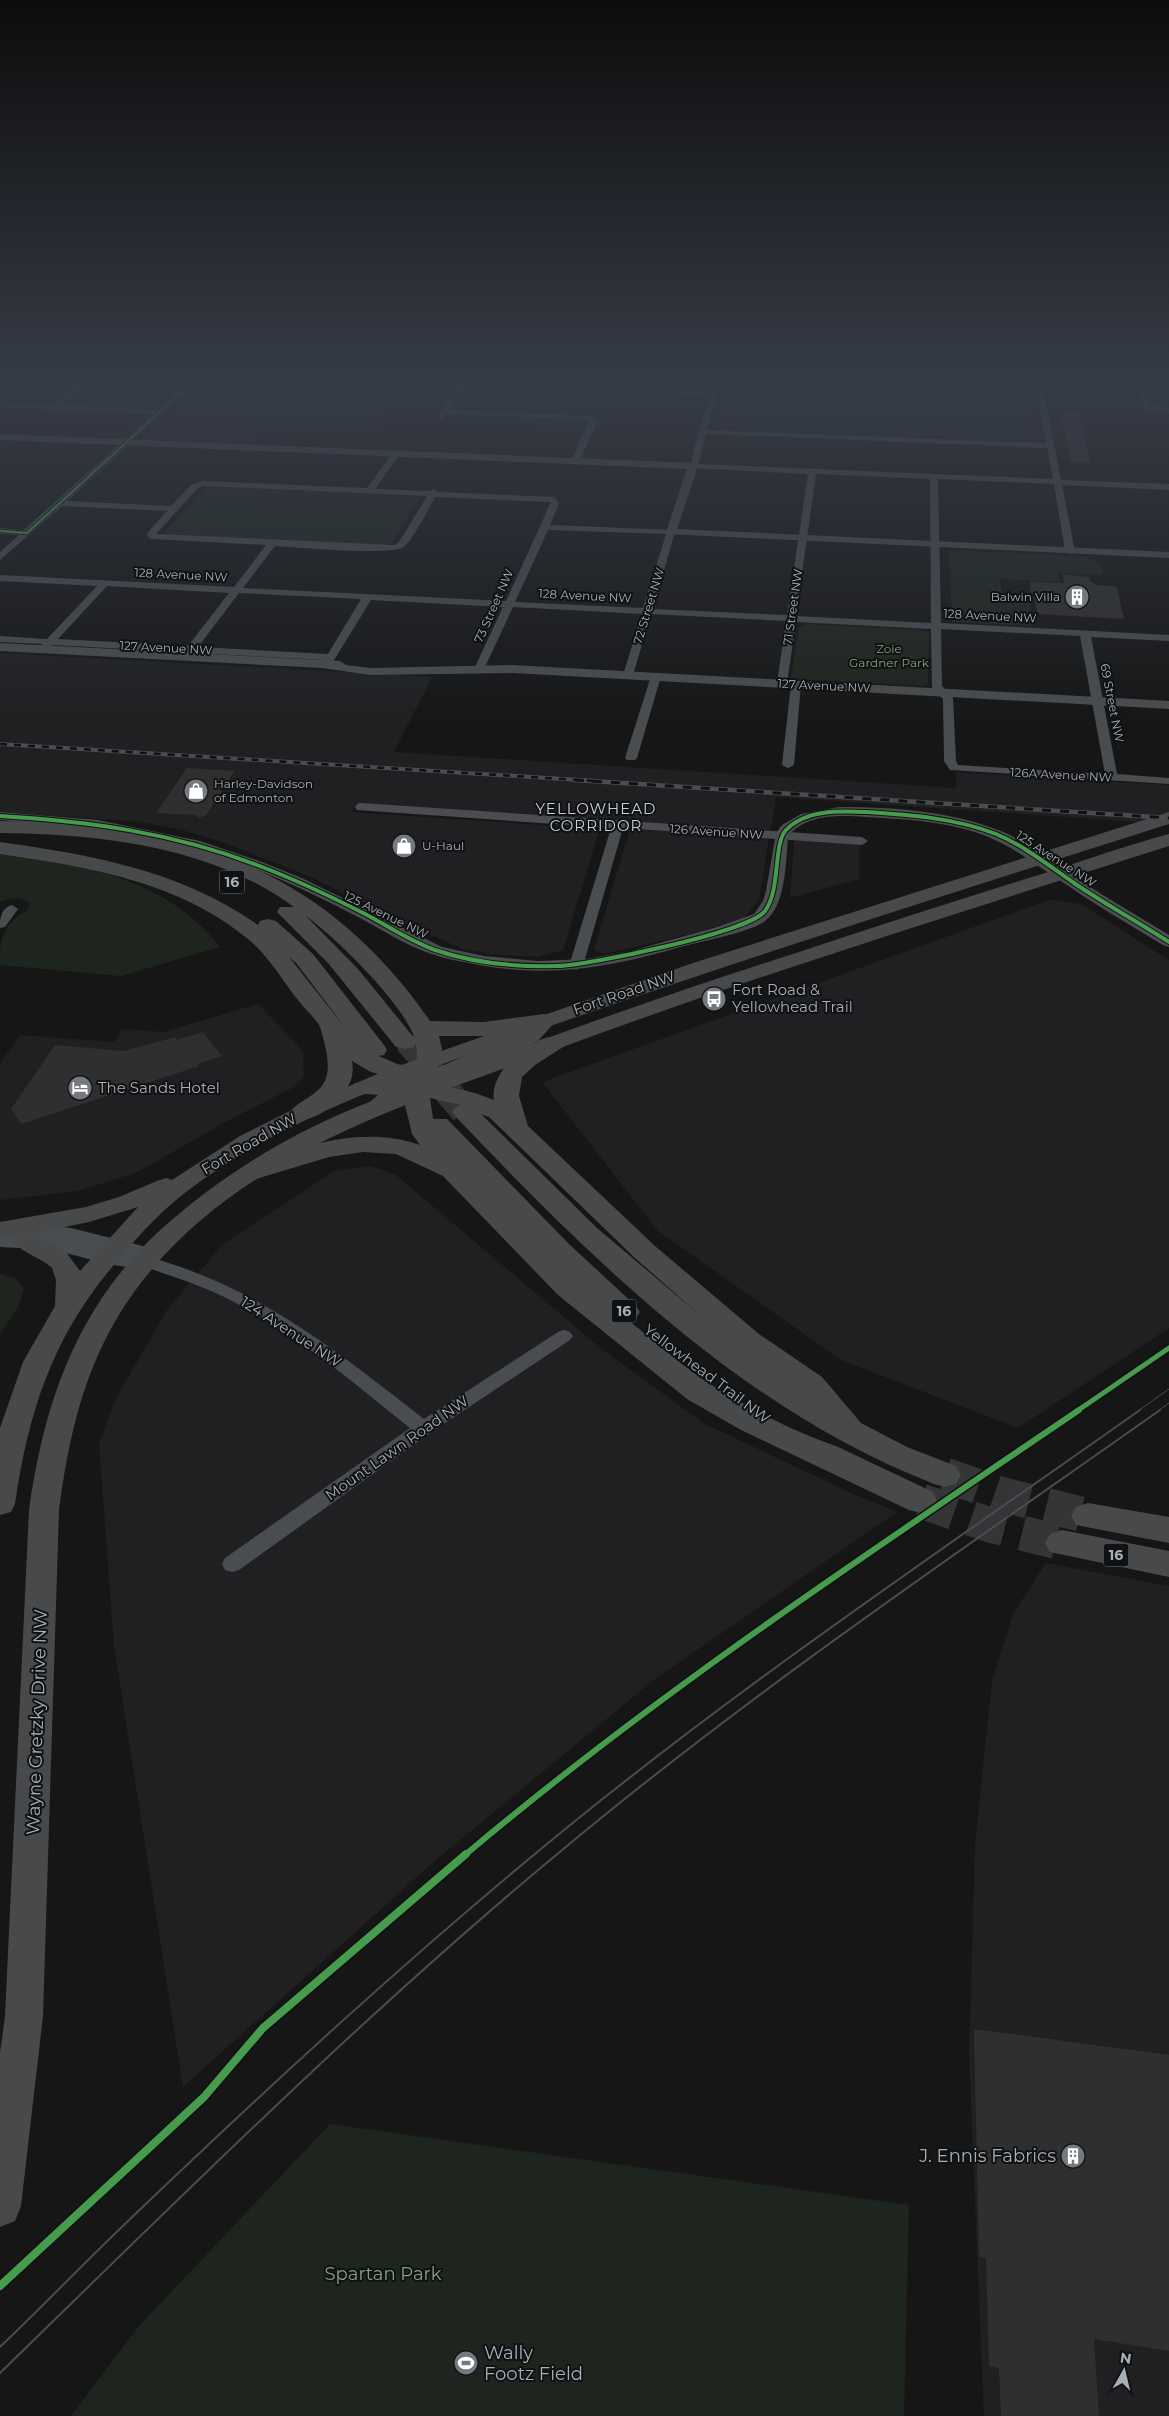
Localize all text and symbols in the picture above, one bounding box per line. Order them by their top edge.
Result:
street label: 128 Avenue NW [134,565,228,584]
street label: 72 Street NW [630,566,667,646]
street label: 73 Street NW [471,567,517,645]
street label: 71 Street NW [780,568,805,646]
building icon: Balwin Villa [1064,584,1090,610]
street label: 128 Avenue NW [538,586,632,605]
place label: Balwin Villa [991,589,1060,604]
street label: 128 Avenue NW [943,606,1037,625]
street label: 127 Avenue NW [119,638,213,657]
park label: Zoie Gardner Park [849,641,930,670]
street label: 69 Street NW [1097,662,1127,744]
street label: 127 Avenue NW [777,676,871,695]
street label: 126A Avenue NW [1010,764,1112,785]
place label: Harley-Davidson of Edmonton [214,776,313,805]
shop icon: Harley-Davidson of Edmonton [183,778,209,804]
district label: YELLOWHEAD CORRIDOR [536,799,656,835]
street label: 126 Avenue NW [669,821,763,842]
street label: 125 Avenue NW [1013,827,1099,890]
shop icon: U-Haul [391,833,417,859]
place label: U-Haul [422,838,464,853]
road number: 16 [220,870,244,894]
street label: 125 Avenue NW [341,888,431,942]
street label: Fort Road NW [570,966,678,1019]
place label: Fort Road & Yellowhead Trail [732,980,853,1016]
bus stop icon: Fort Road & Yellowhead Trail [701,986,727,1012]
hotel icon: The Sands Hotel [67,1075,93,1101]
place label: The Sands Hotel [98,1078,220,1097]
street label: Fort Road NW [198,1109,300,1178]
street label: 124 Avenue NW [237,1292,346,1371]
road number: 16 [612,1300,636,1322]
street label: Yellowhead Trail NW [640,1320,775,1428]
street label: Mount Lawn Road NW [321,1391,472,1504]
road number: 16 [1104,1544,1128,1566]
street label: Wayne Gretzky Drive NW [22,1609,52,1835]
building icon: J. Ennis Fabrics [1060,2143,1086,2169]
place label: J. Ennis Fabrics [918,2145,1056,2167]
park label: Spartan Park [325,2263,442,2285]
place label: Wally Footz Field [484,2342,583,2385]
north arrow [1099,2346,1149,2396]
text: N [1119,2348,1133,2368]
sports icon: Wally Footz Field [453,2350,479,2376]

